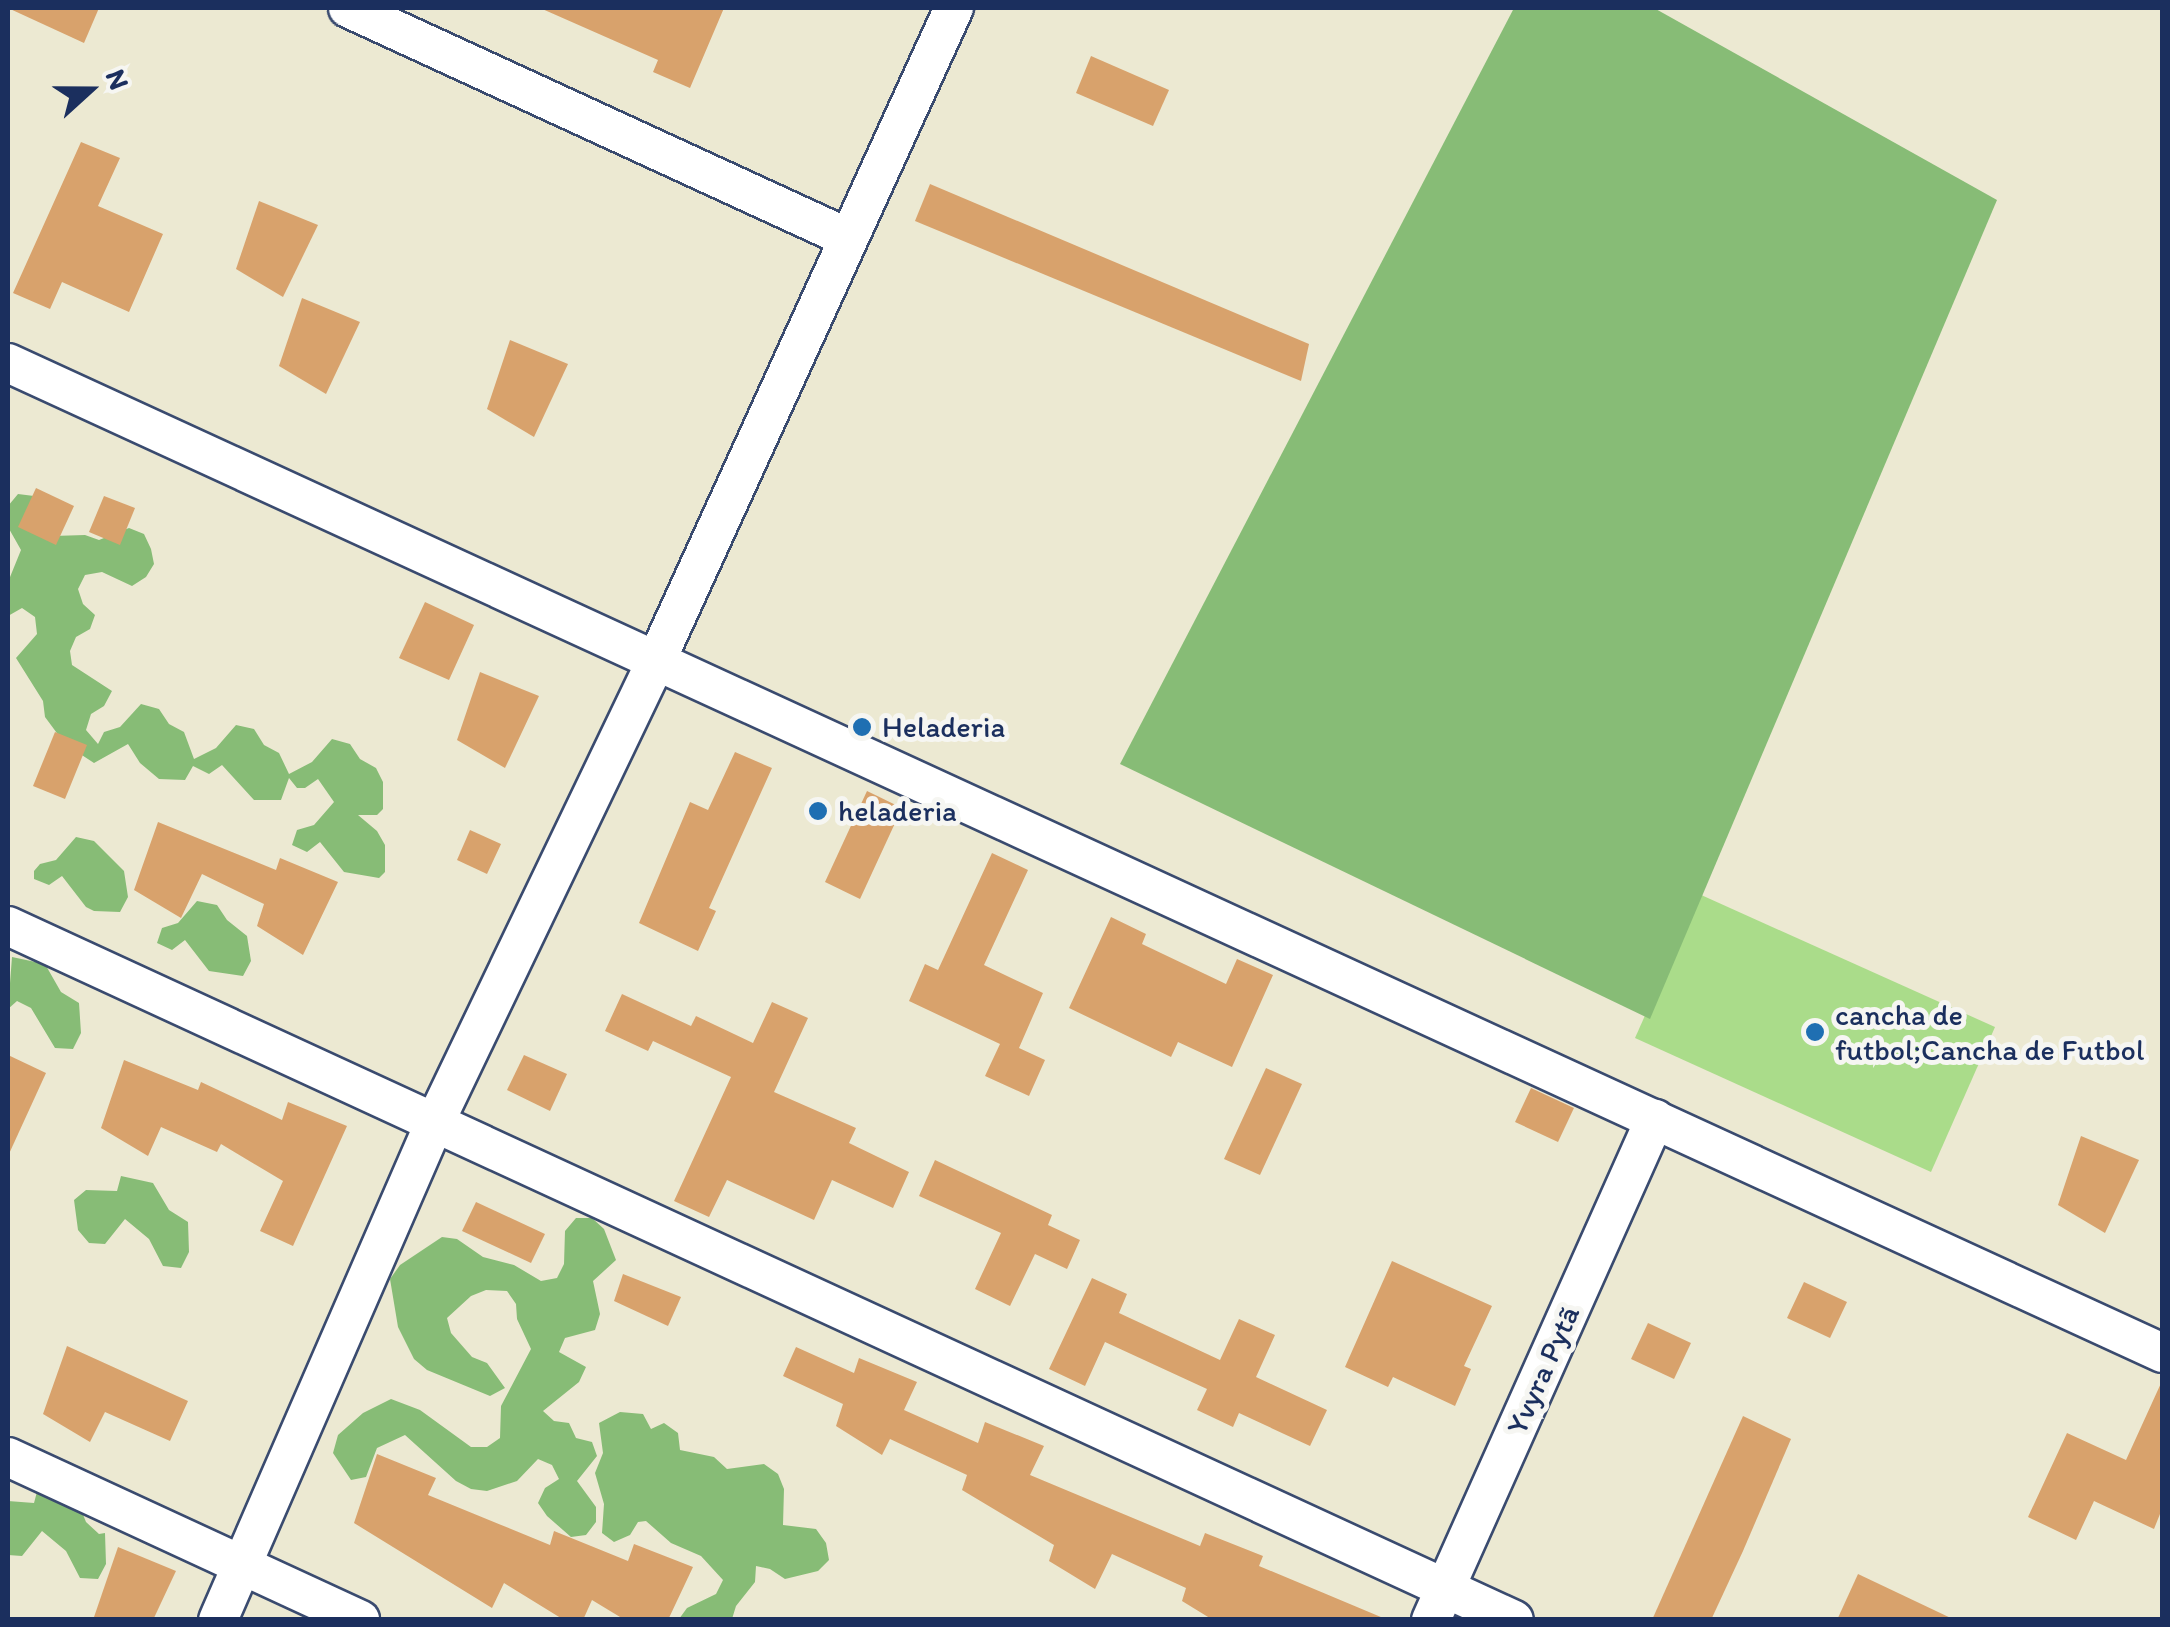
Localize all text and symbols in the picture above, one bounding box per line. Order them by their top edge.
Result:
north arrow [40,40,140,140]
text: N [99,64,137,94]
place label: Heladeria [882,709,1005,745]
marker: Heladeria [851,716,873,738]
place label: heladeria [838,793,957,829]
marker: heladeria [807,800,829,822]
place label: cancha de futbol;Cancha de Futbol [1835,997,2144,1068]
marker: cancha de futbol;Cancha de Futbol [1804,1021,1826,1043]
street label: Yvyra Pytã [1499,1300,1587,1440]

